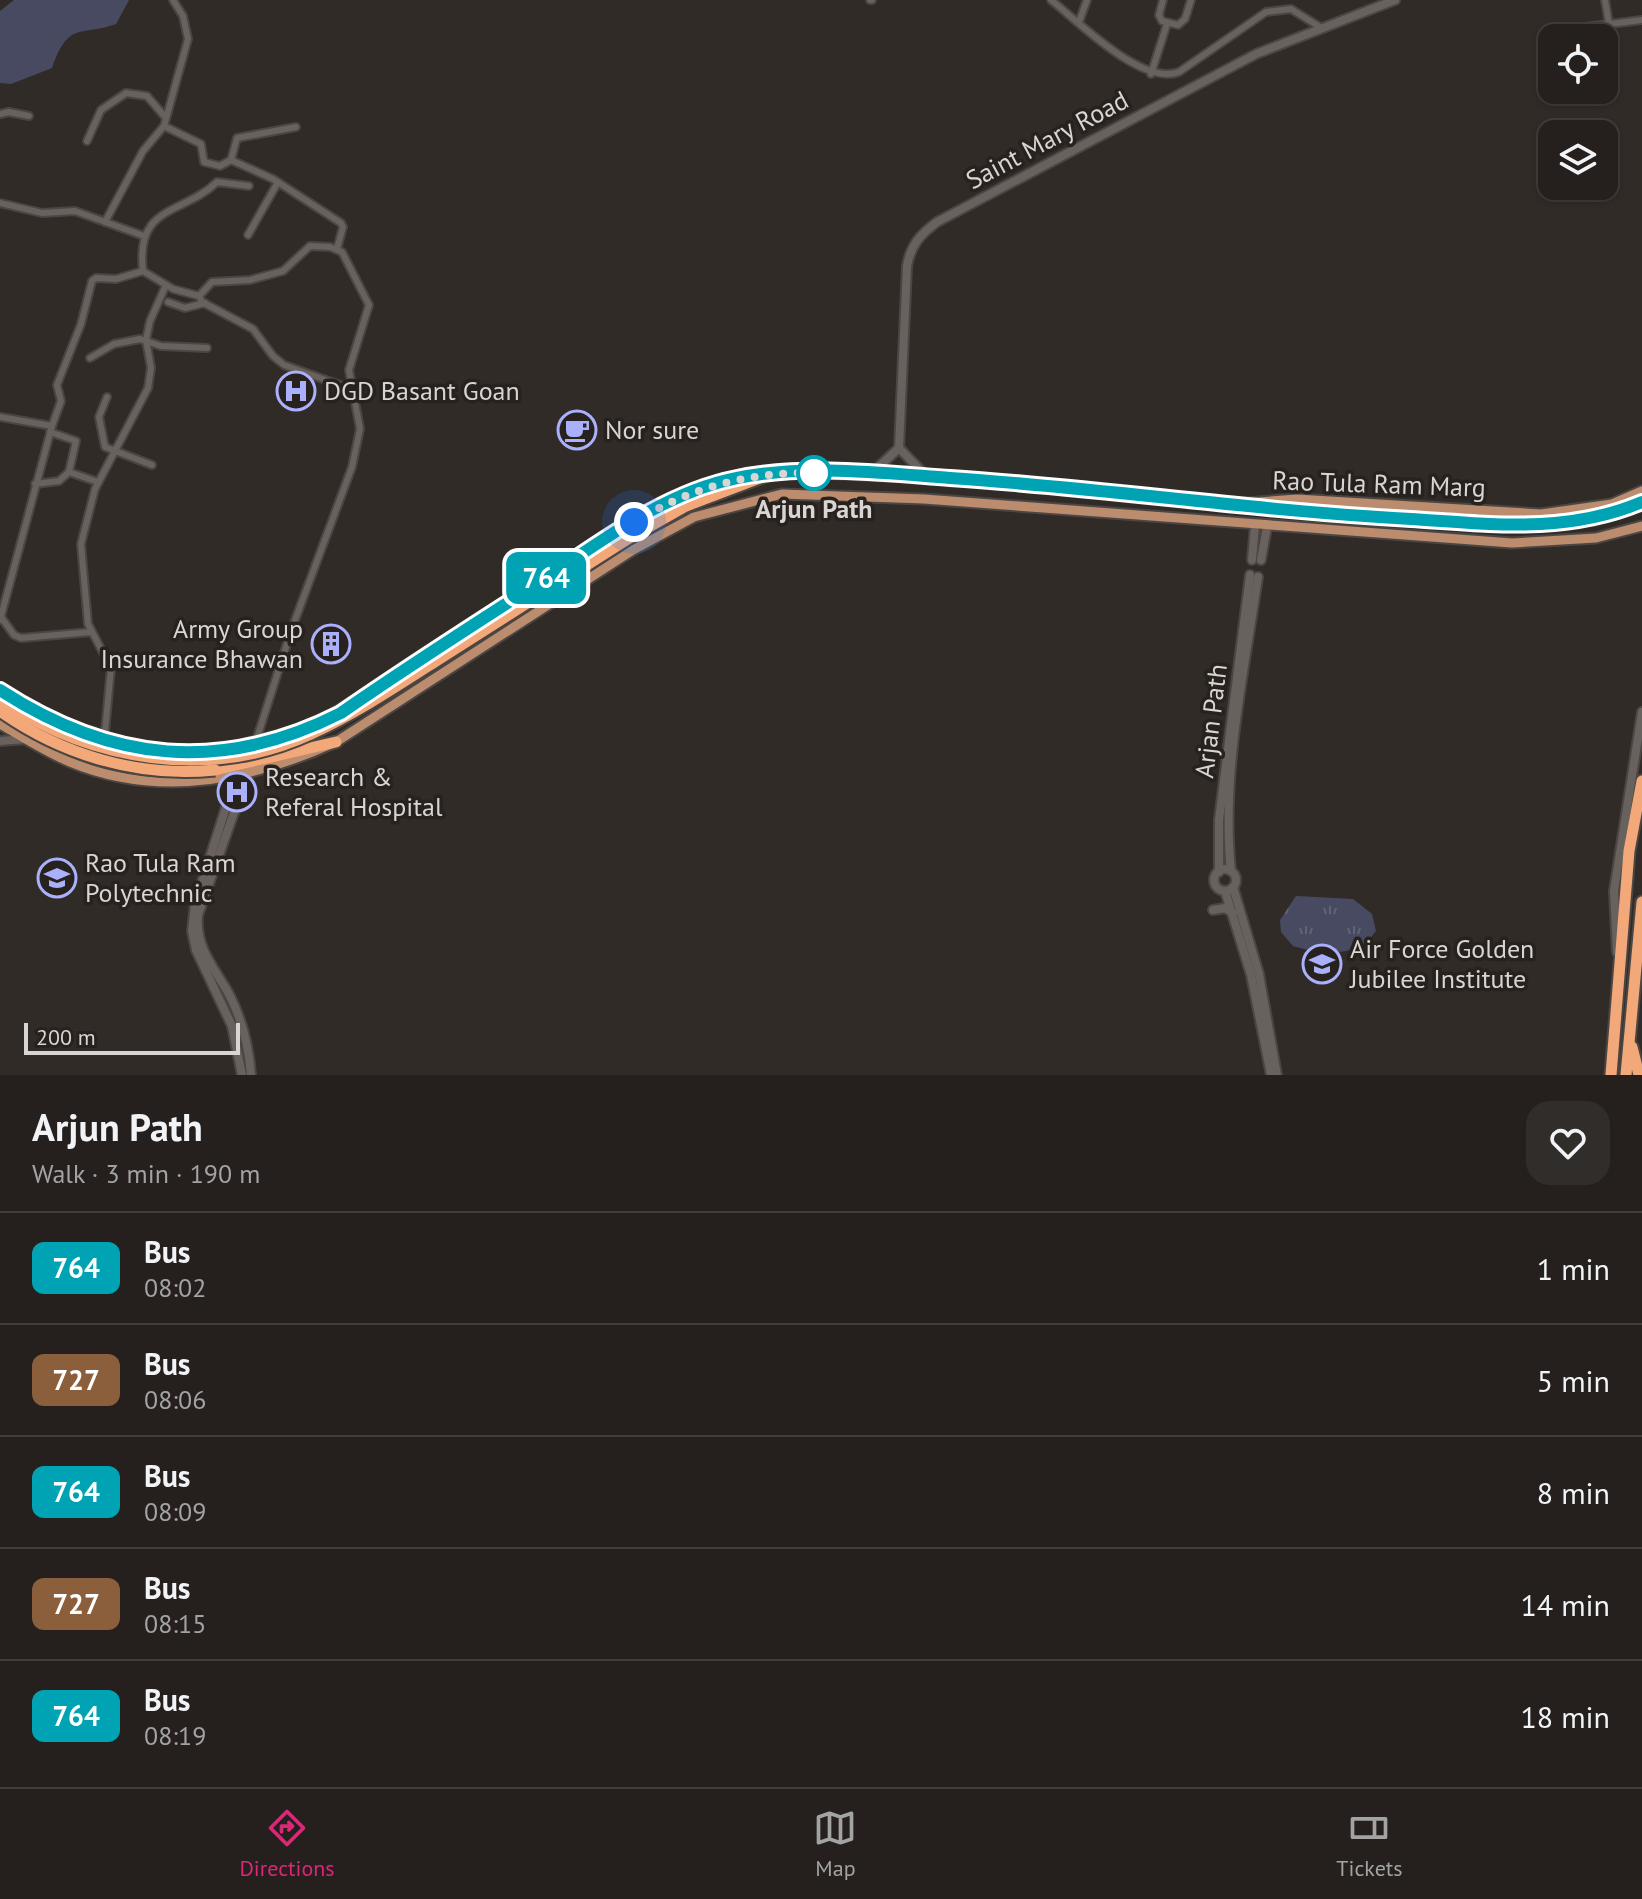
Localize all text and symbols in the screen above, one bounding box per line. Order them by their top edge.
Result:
map controls [1538,24,1618,200]
button: locate [1538,24,1618,104]
street label: Saint Mary Road [960,83,1134,196]
button: layers [1538,120,1618,200]
hospital icon: DGD Basant Goan [275,370,317,412]
place label: DGD Basant Goan [324,374,520,407]
cafe icon: Nor sure [556,409,598,451]
place label: Nor sure [605,413,699,446]
marker: Arjun Path [797,456,831,490]
street label: Rao Tula Ram Marg [1272,463,1486,504]
place label: Arjun Path [756,492,872,525]
your location [614,502,654,542]
line badge: 764 [500,552,592,604]
text: 764 [522,559,570,596]
place label: Army Group Insurance Bhawan [100,612,303,675]
building icon: Army Group Insurance Bhawan [310,623,352,665]
street label: Arjan Path [1187,662,1234,780]
place label: Research & Referal Hospital [265,760,443,823]
hospital icon: Research & Referal Hospital [216,771,258,813]
place label: Rao Tula Ram Polytechnic [85,846,236,909]
school or university icon: Rao Tula Ram Polytechnic [36,857,78,899]
place label: Air Force Golden Jubilee Institute [1349,932,1534,995]
school or university icon: Air Force Golden Jubilee Institute [1301,943,1343,985]
scale bar [24,1019,240,1055]
text: 200 m [36,1023,96,1051]
button: heart [1526,1101,1610,1185]
text: Arjun Path [32,1102,203,1151]
text: Walk · 3 min · 190 m [32,1157,260,1190]
text: Bus [144,1232,191,1271]
text: 764 [52,1249,100,1286]
text: 1 min [1537,1249,1610,1288]
text: 08:02 [144,1271,206,1304]
text: Bus [144,1344,191,1383]
text: 727 [52,1361,100,1398]
text: 5 min [1537,1361,1610,1400]
text: 08:06 [144,1383,206,1416]
text: Bus [144,1456,191,1495]
text: 764 [52,1473,100,1510]
text: 8 min [1537,1473,1610,1512]
text: 08:09 [144,1495,206,1528]
text: Bus [144,1568,191,1607]
text: 727 [52,1585,100,1622]
text: 14 min [1520,1585,1610,1624]
text: 08:15 [144,1607,206,1640]
text: Bus [144,1680,191,1719]
text: 764 [52,1697,100,1734]
text: 18 min [1520,1697,1610,1736]
text: 08:19 [144,1719,206,1752]
tab: Directions [239,1806,335,1882]
tab: Map [813,1806,857,1882]
tab: Tickets [1336,1806,1403,1882]

